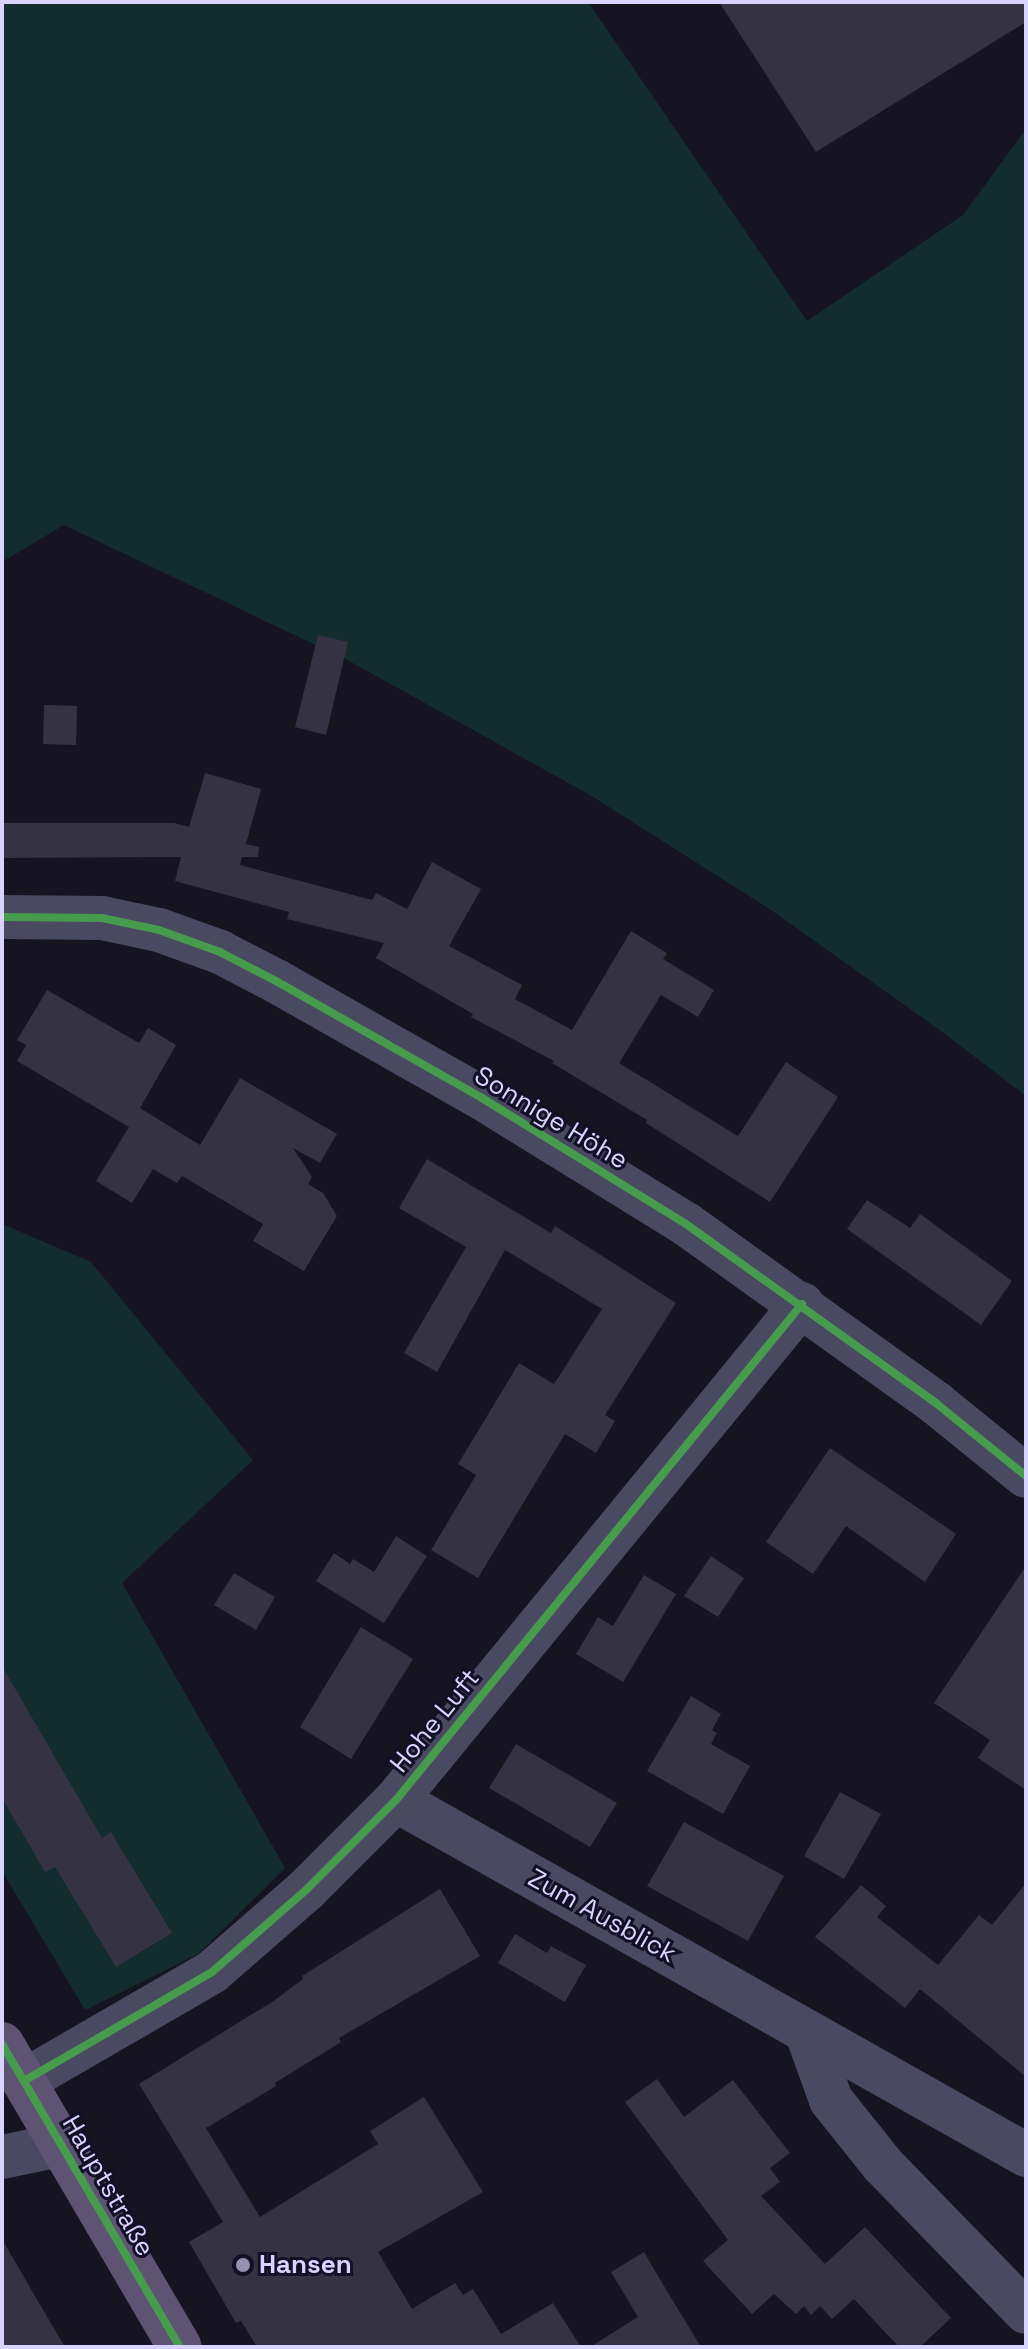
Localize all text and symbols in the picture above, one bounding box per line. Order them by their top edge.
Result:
street label: Sonnige Höhe [469,1060,633,1176]
street label: Hohe Luft [384,1663,486,1779]
street label: Zum Ausblick [522,1862,682,1970]
street label: Hauptstraße [55,2110,161,2262]
place label: Hansen [259,2249,352,2281]
marker: Hansen [234,2256,252,2274]

